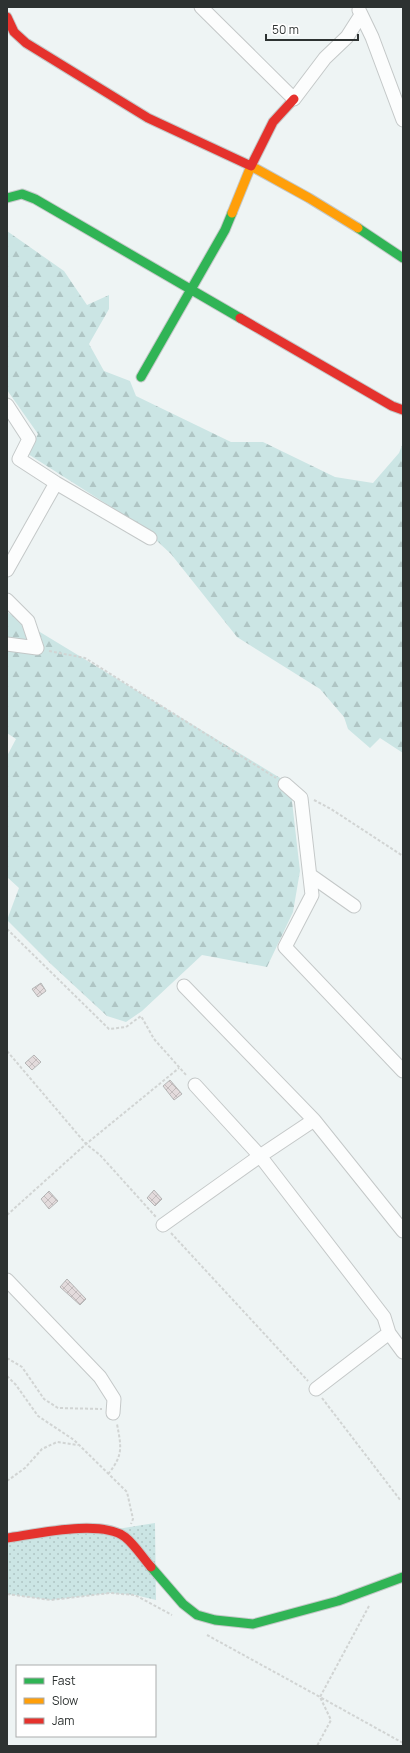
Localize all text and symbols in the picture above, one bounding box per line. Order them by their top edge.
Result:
scale bar [266,16,358,42]
text: 50 m [272,21,299,38]
legend [16,1665,156,1737]
text: Fast [52,1672,76,1689]
text: Slow [52,1692,78,1709]
text: Jam [52,1712,74,1729]

